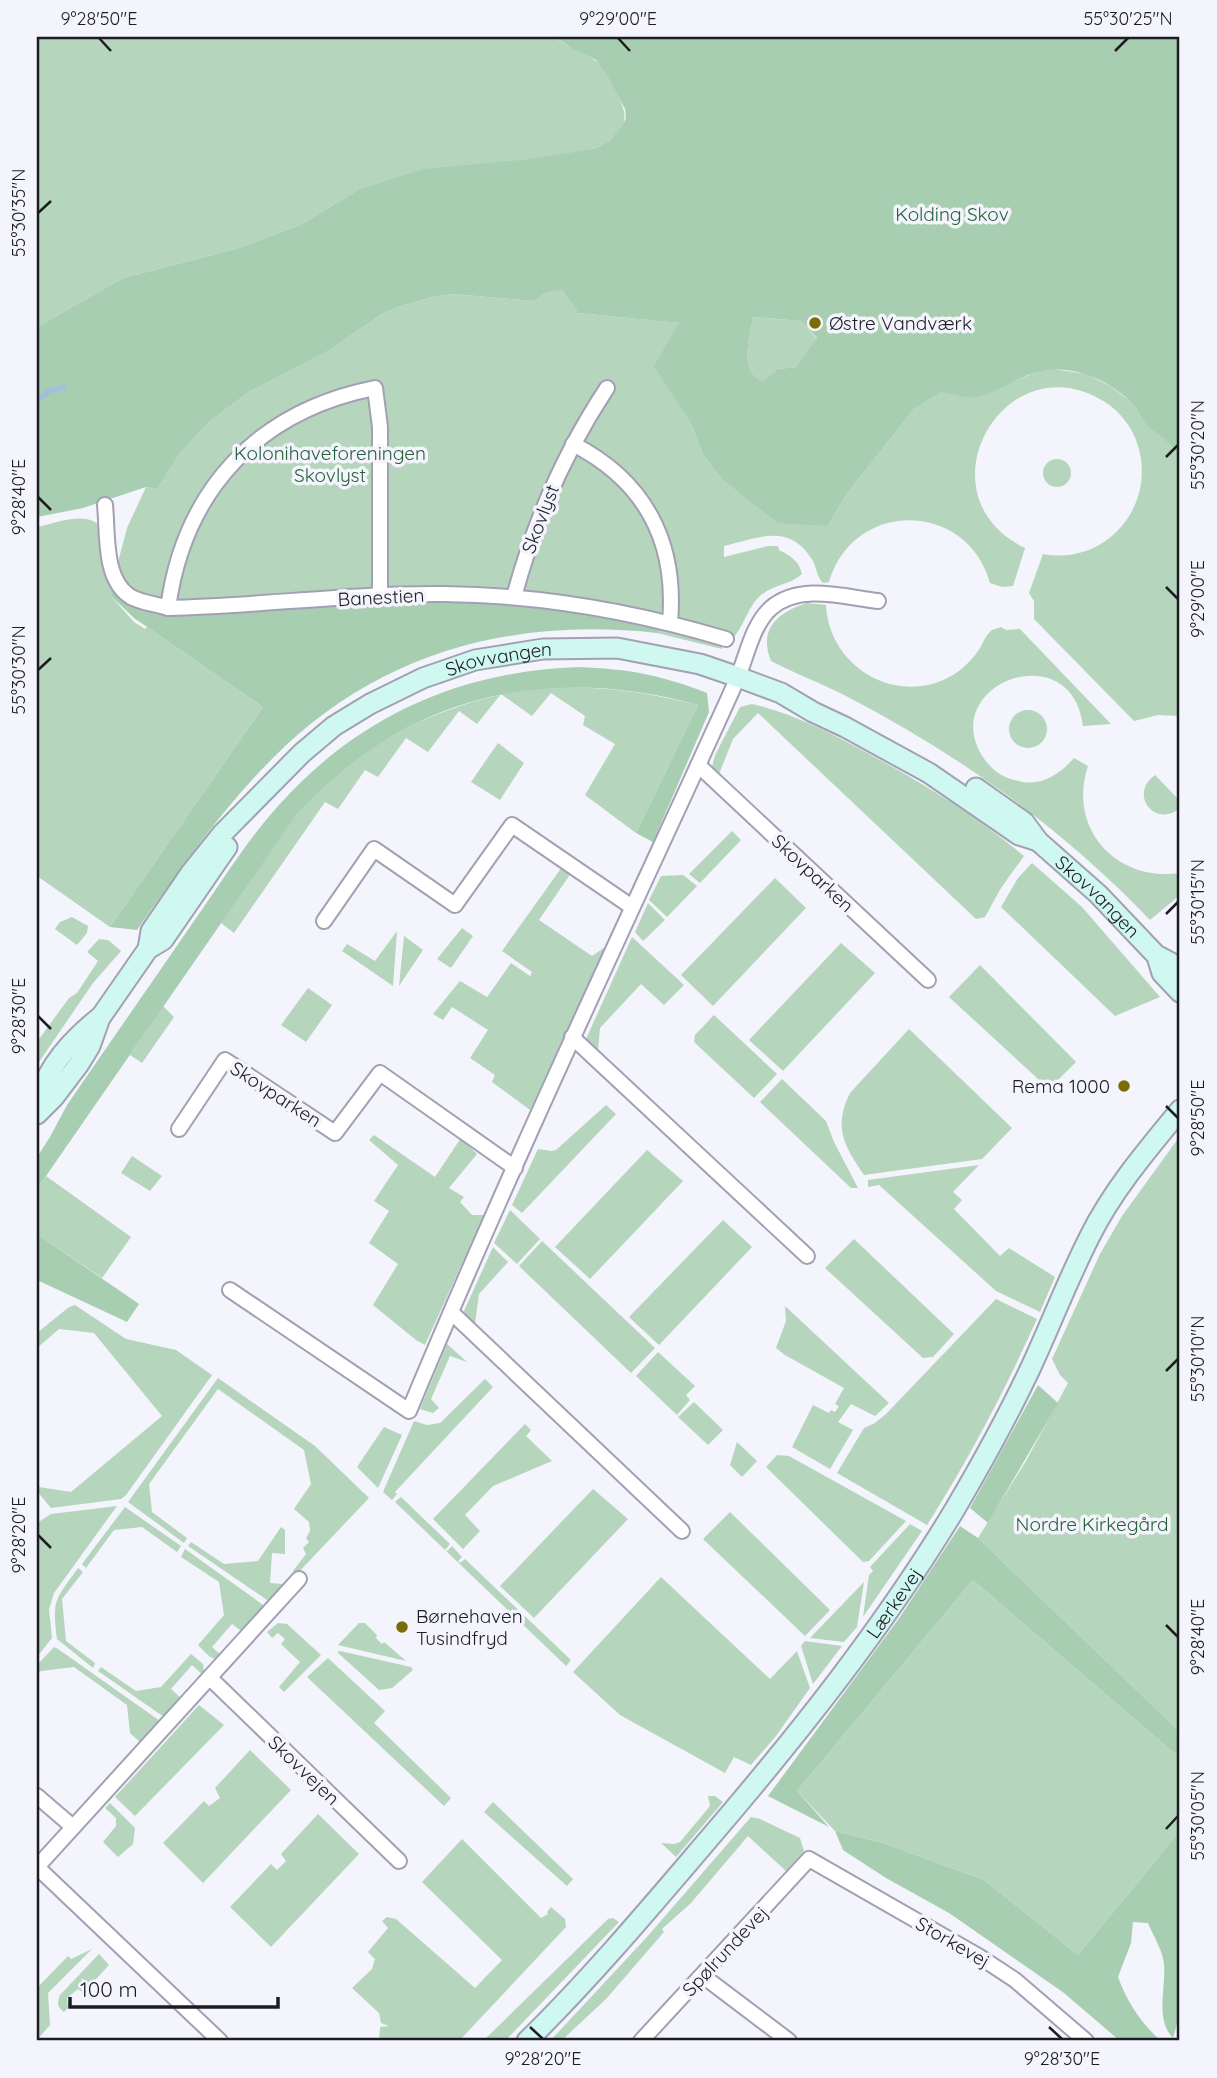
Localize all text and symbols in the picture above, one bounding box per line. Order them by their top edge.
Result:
text: 9°28'50"E [61,7,137,30]
text: 9°29'00"E [579,7,657,30]
text: 55°30'25"N [1084,7,1173,30]
text: 55°30'35"N [7,169,30,257]
park label: Kolding Skov [895,202,1009,226]
place label: Østre Vandværk [829,311,972,335]
marker: Østre Vandværk [807,315,823,331]
text: 55°30'20"N [1186,400,1209,490]
park label: Kolonihaveforeningen Skovlyst [234,441,426,487]
text: 9°28'40"E [7,459,30,535]
street label: Skovlyst [516,481,564,557]
text: 9°29'00"E [1186,560,1209,638]
street label: Banestien [337,583,425,611]
text: 55°30'30"N [7,625,30,715]
street label: Skovvangen [442,637,552,681]
street label: Skovparken [767,829,859,917]
street label: Skovvangen [1051,850,1145,943]
text: 55°30'15"N [1186,859,1209,945]
text: 9°28'30"E [7,978,30,1054]
street label: Skovparken [226,1056,326,1132]
place label: Rema 1000 [1012,1074,1110,1098]
marker: Rema 1000 [1116,1078,1132,1094]
text: 9°28'50"E [1186,1080,1209,1156]
text: 55°30'10"N [1186,1316,1209,1402]
text: 9°28'20"E [7,1497,30,1574]
park label: Nordre Kirkegård [1016,1512,1168,1536]
street label: Lærkevej [861,1563,927,1643]
text: 9°28'40"E [1186,1599,1209,1675]
place label: Børnehaven Tusindfryd [416,1604,523,1650]
marker: Børnehaven Tusindfryd [394,1619,410,1635]
street label: Skovvejen [263,1730,345,1810]
text: 55°30'05"N [1186,1771,1209,1861]
street label: Spølrundevej [677,1901,773,2001]
street label: Storkevej [911,1911,995,1973]
scale bar [70,1966,278,2010]
text: 100 m [80,1976,138,2002]
text: 9°28'20"E [505,2047,582,2070]
text: 9°28'30"E [1024,2047,1100,2070]

